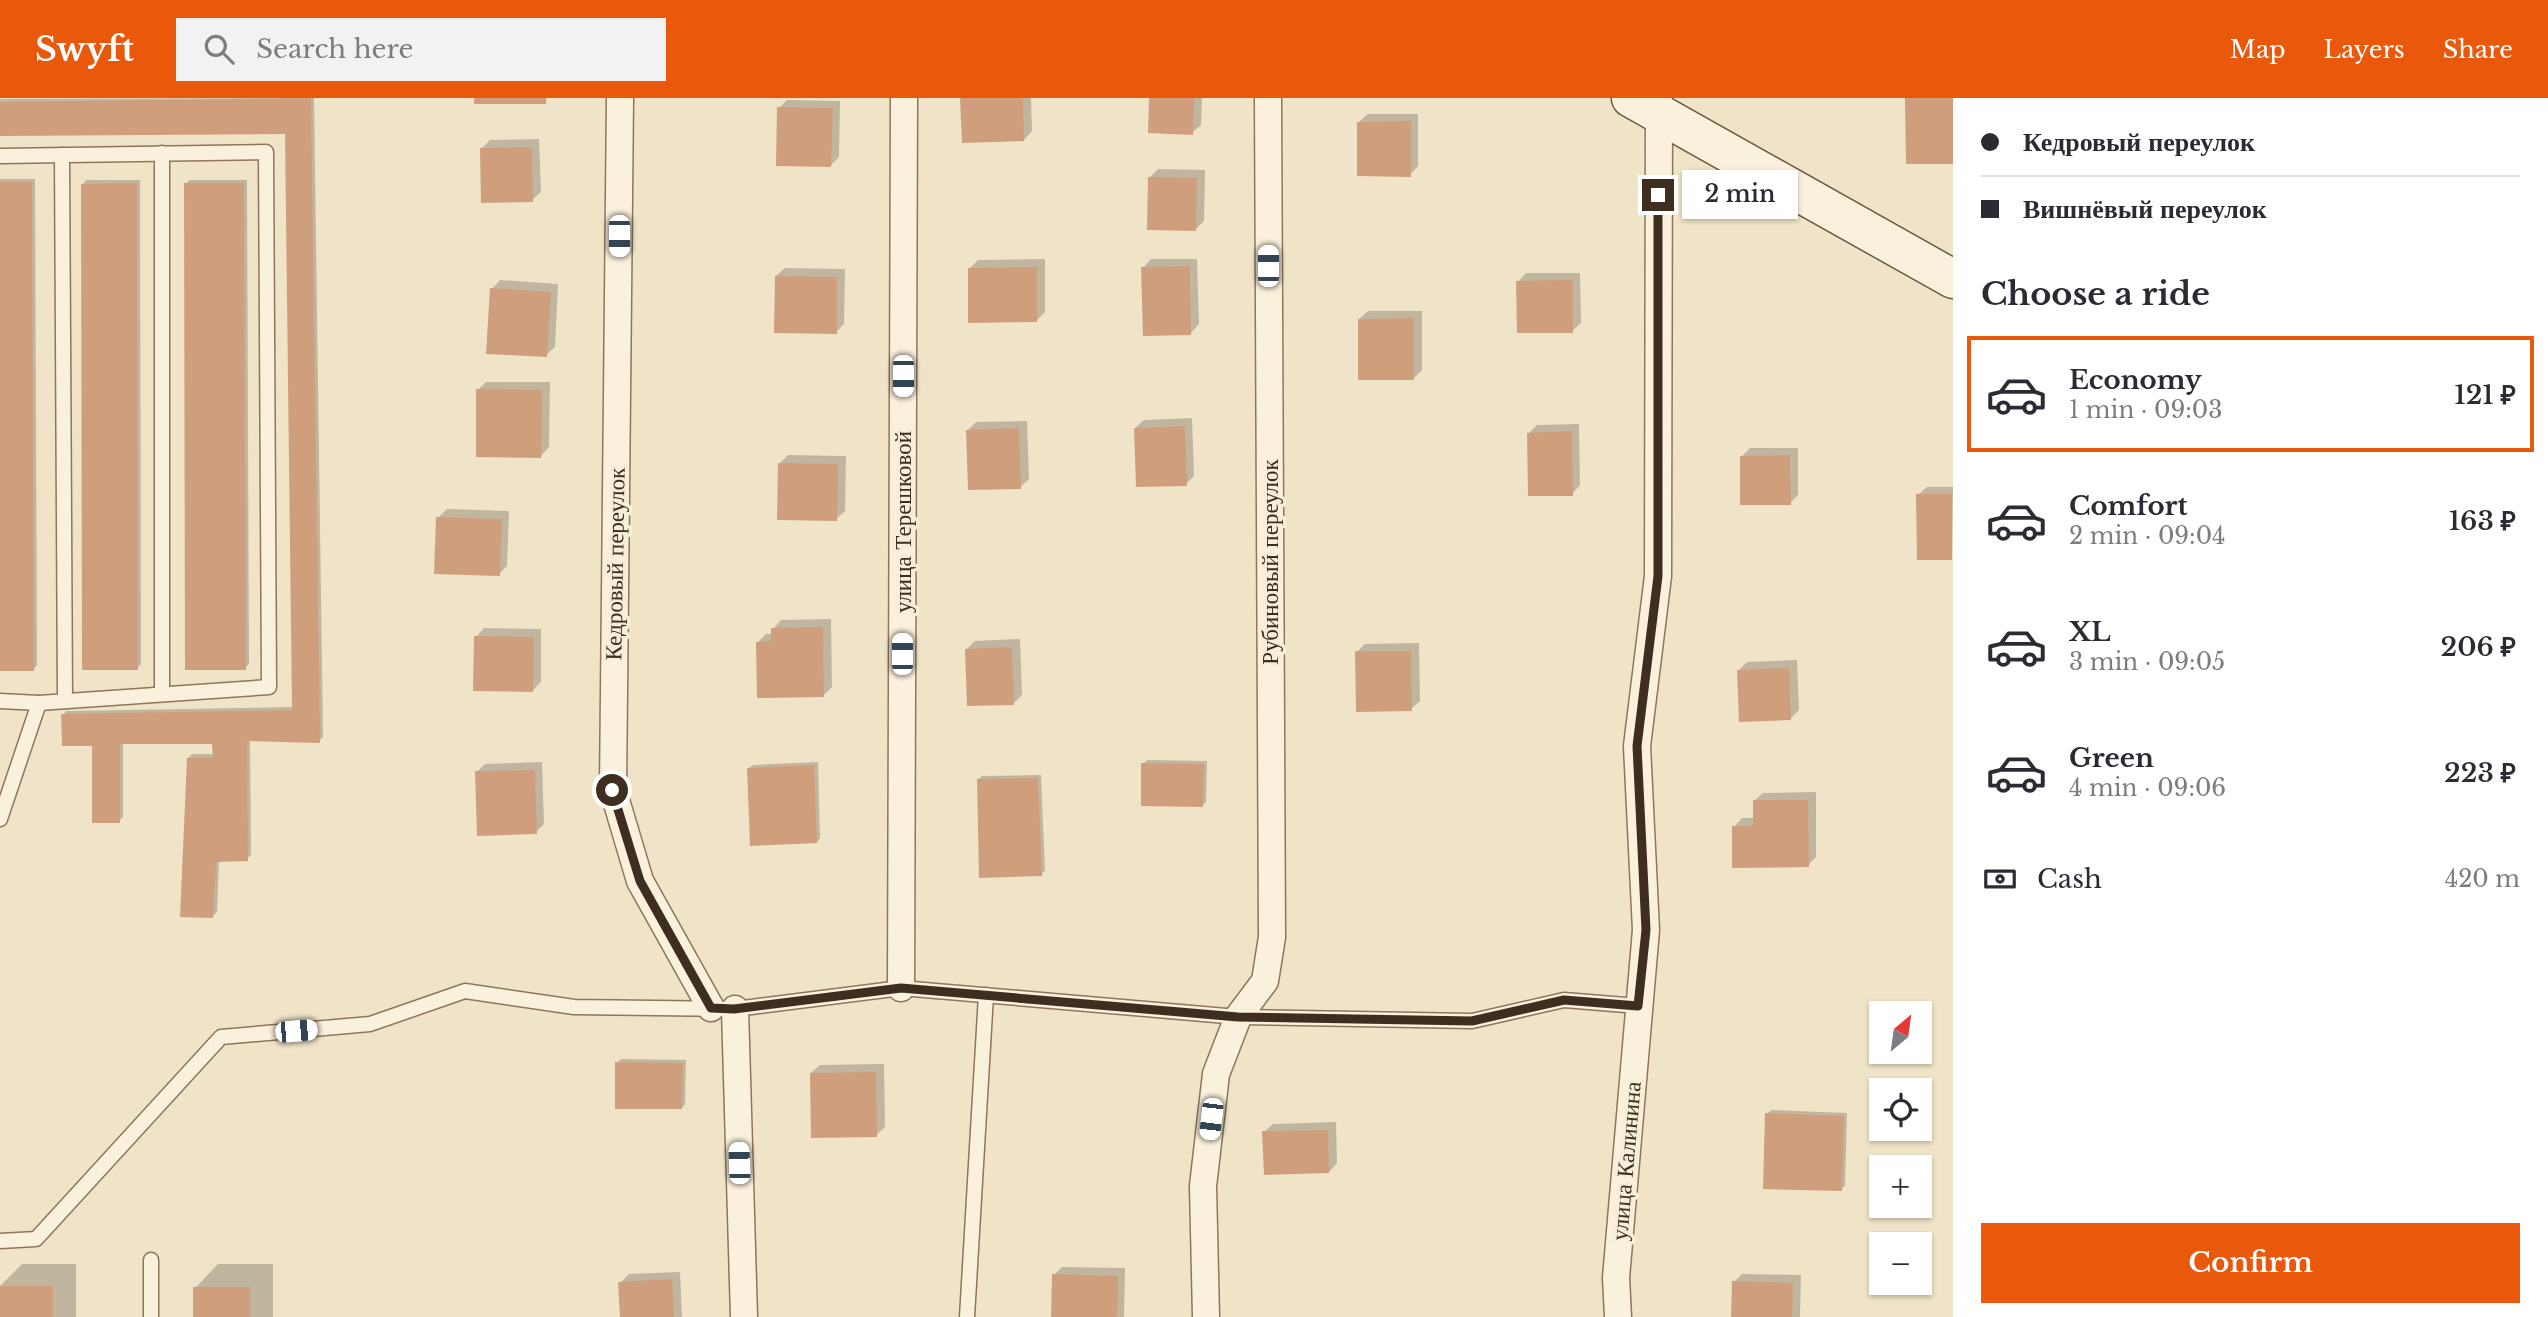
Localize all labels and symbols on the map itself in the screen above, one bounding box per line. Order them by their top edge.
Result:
callout: 2 min [1682,170,1798,220]
route end [1642,179,1674,211]
car [609,215,630,257]
car [1258,245,1279,287]
car [893,355,914,397]
street label: улица Терешковой [889,431,917,613]
street label: Рубиновый переулок [1256,459,1284,665]
street label: Кедровый переулок [599,467,631,661]
car [892,633,913,675]
route start [596,774,628,806]
north arrow [1869,1001,1932,1064]
car [275,1019,318,1043]
street label: улица Калинина [1605,1080,1647,1242]
car [1199,1097,1224,1141]
car [728,1142,751,1184]

